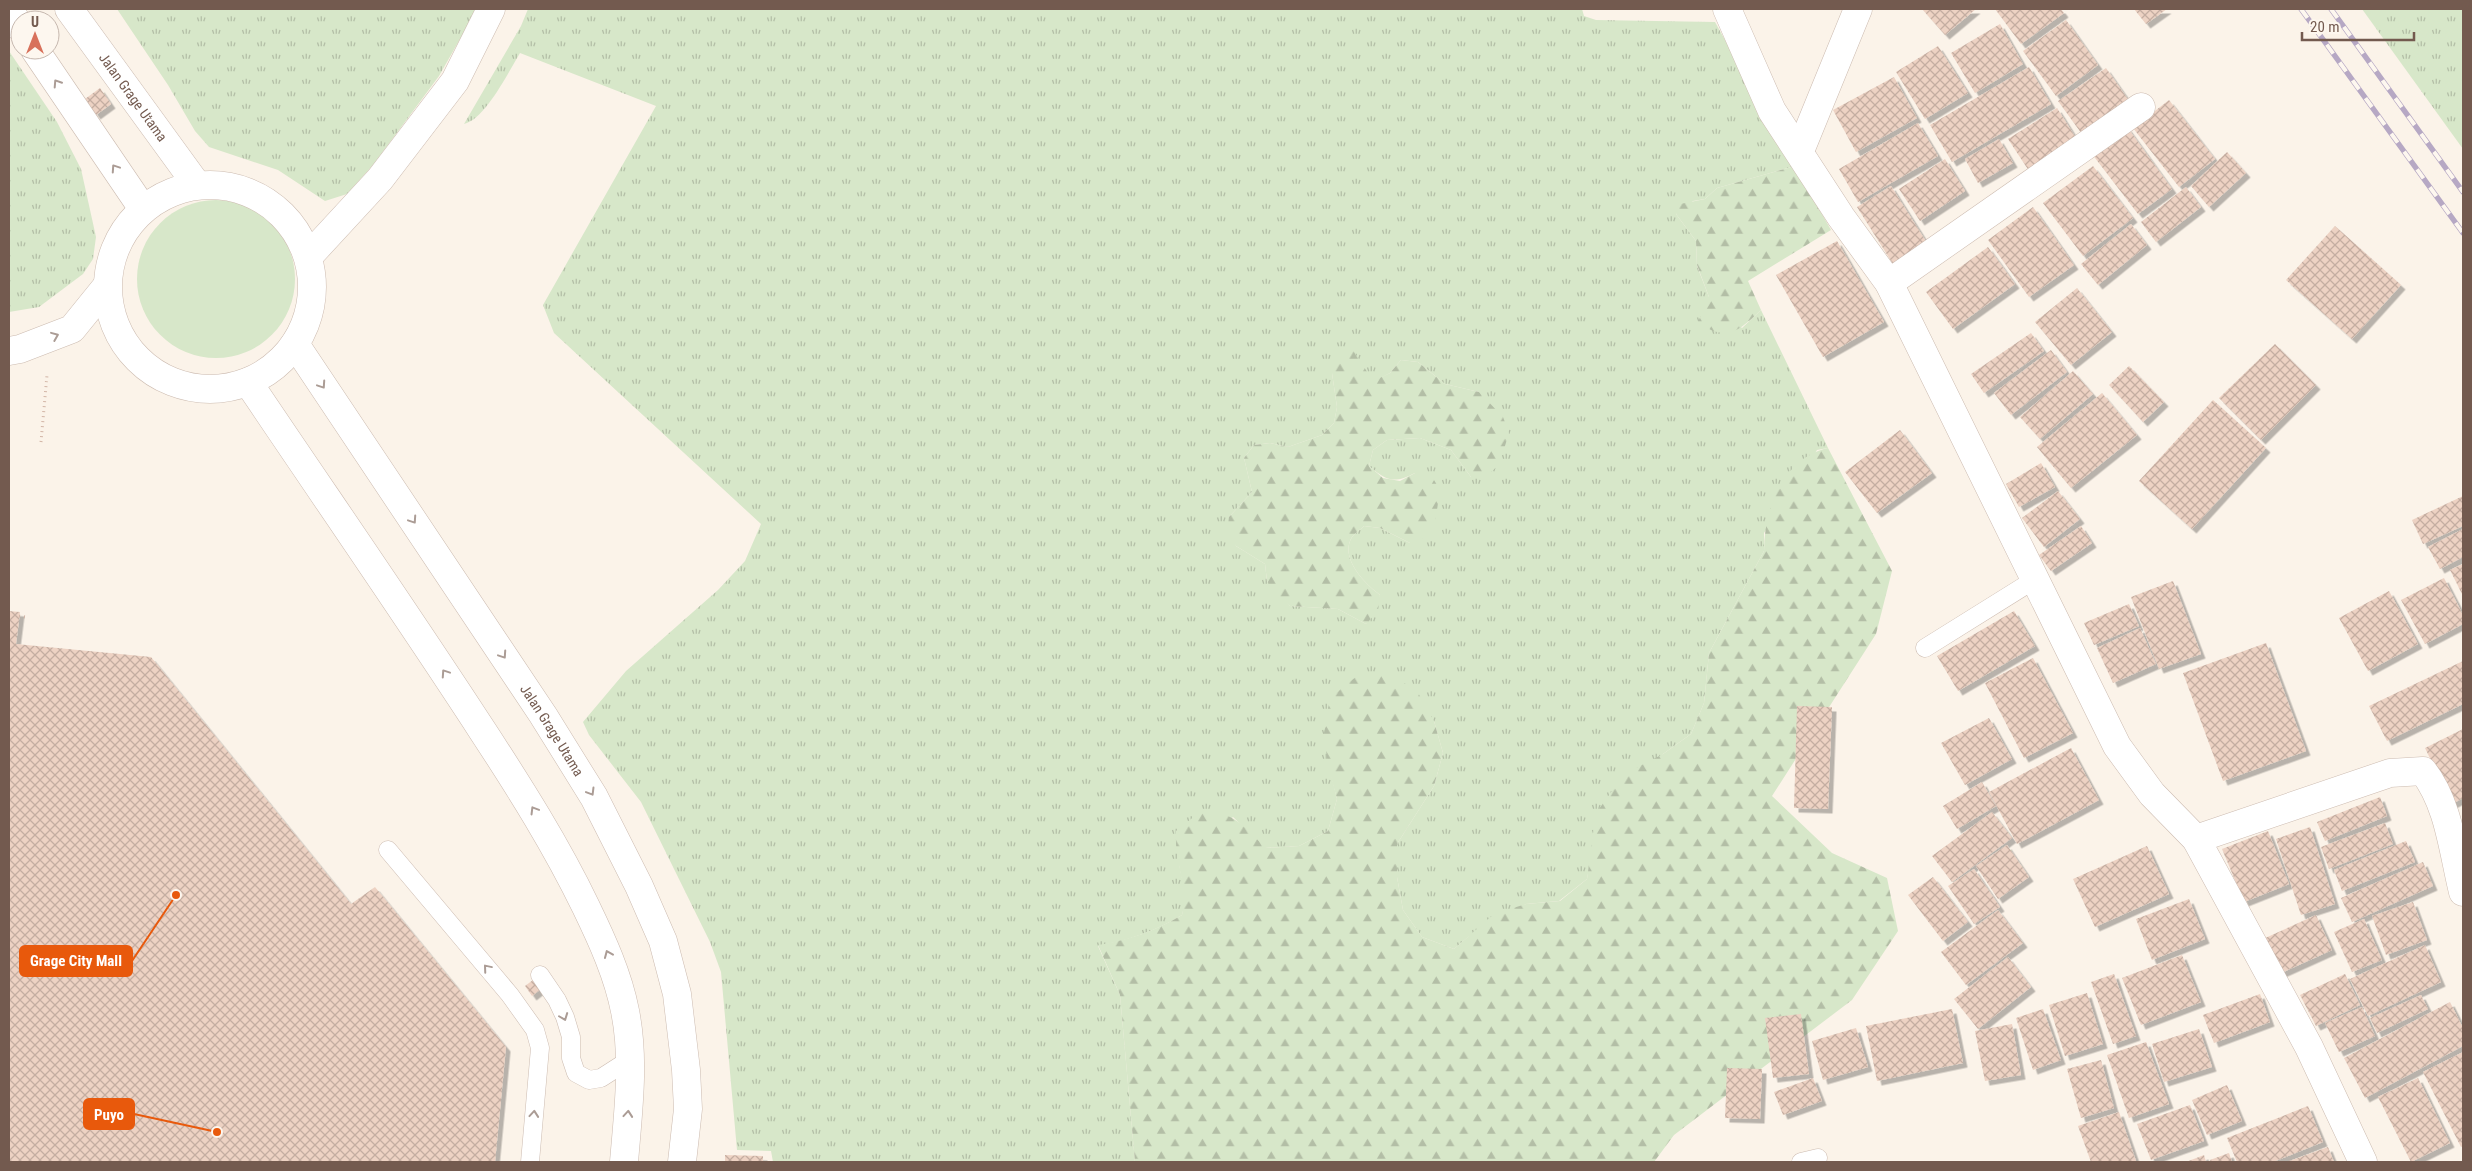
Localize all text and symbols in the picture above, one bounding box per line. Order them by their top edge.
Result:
north arrow [10,10,60,60]
scale bar [2302,10,2414,42]
text: U [31,14,39,30]
text: 20 m [2310,18,2340,36]
street label: Jalan Grage Utama [96,50,171,144]
one-way arrow [54,79,63,88]
one-way arrow [112,165,121,174]
one-way arrow [50,331,59,342]
one-way arrow [316,379,326,388]
one-way arrow [406,515,416,524]
one-way arrow [497,649,506,659]
one-way arrow [442,670,451,679]
street label: Jalan Grage Utama [517,682,587,779]
one-way arrow [584,786,594,795]
one-way arrow [530,806,540,815]
callout: Grage City Mall [20,946,132,976]
one-way arrow [603,950,614,959]
text: Grage City Mall [30,952,122,970]
one-way arrow [484,965,493,974]
one-way arrow [559,1013,569,1021]
callout: Puyo [84,1099,134,1129]
text: Puyo [94,1106,124,1124]
one-way arrow [529,1109,540,1117]
one-way arrow [622,1109,633,1117]

